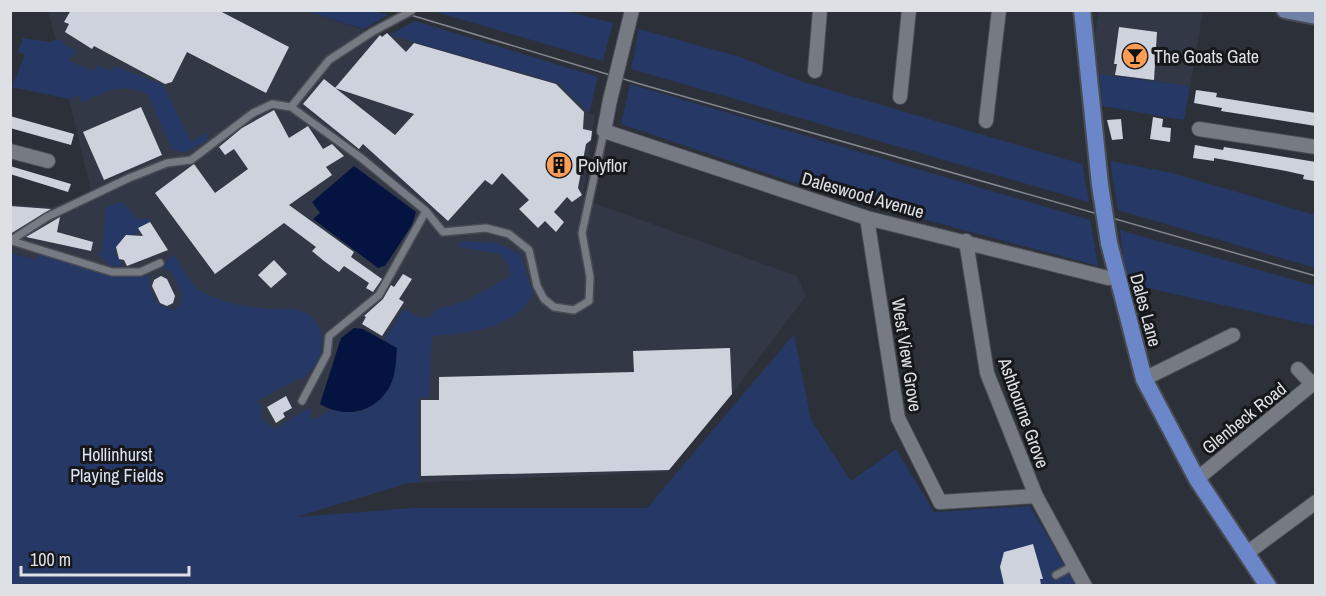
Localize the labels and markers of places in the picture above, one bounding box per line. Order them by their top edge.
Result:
bar icon: The Goats Gate [1120,41,1150,71]
place label: The Goats Gate [1154,44,1259,69]
building icon: Polyflor [544,150,574,180]
place label: Polyflor [578,153,627,178]

